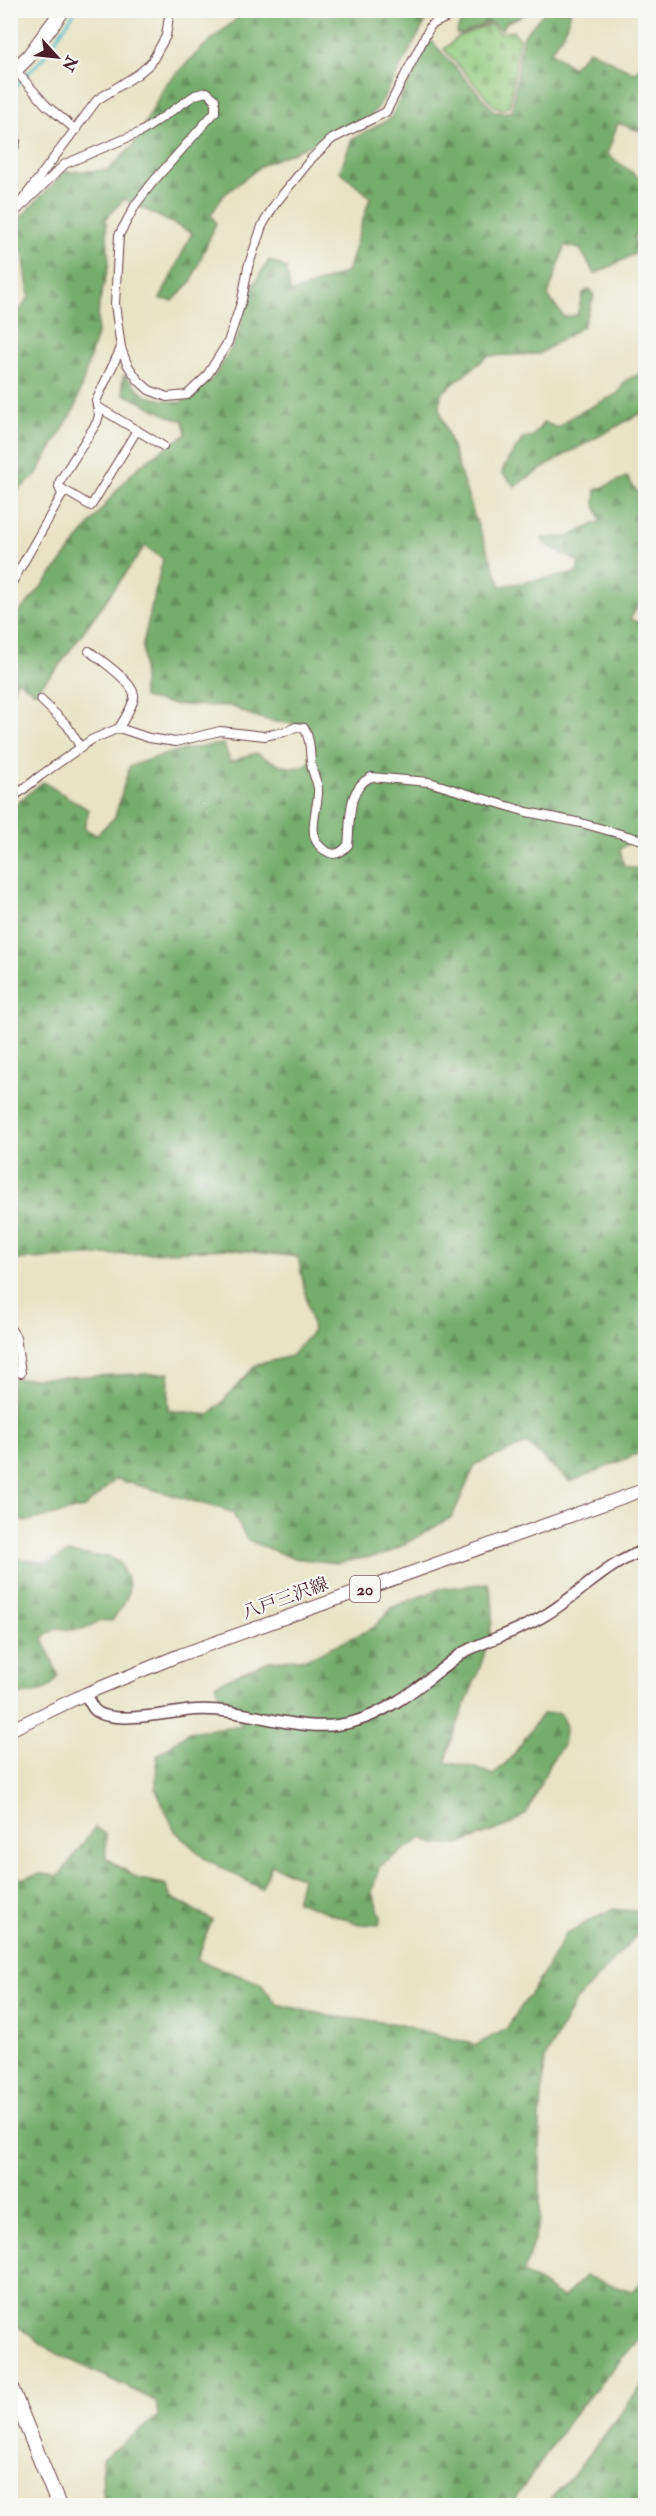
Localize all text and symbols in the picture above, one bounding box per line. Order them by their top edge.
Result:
north arrow [27,27,87,87]
text: N [57,52,82,75]
street label: 八戸三沢線 [239,1572,331,1625]
road number: 20 [350,1576,380,1602]

